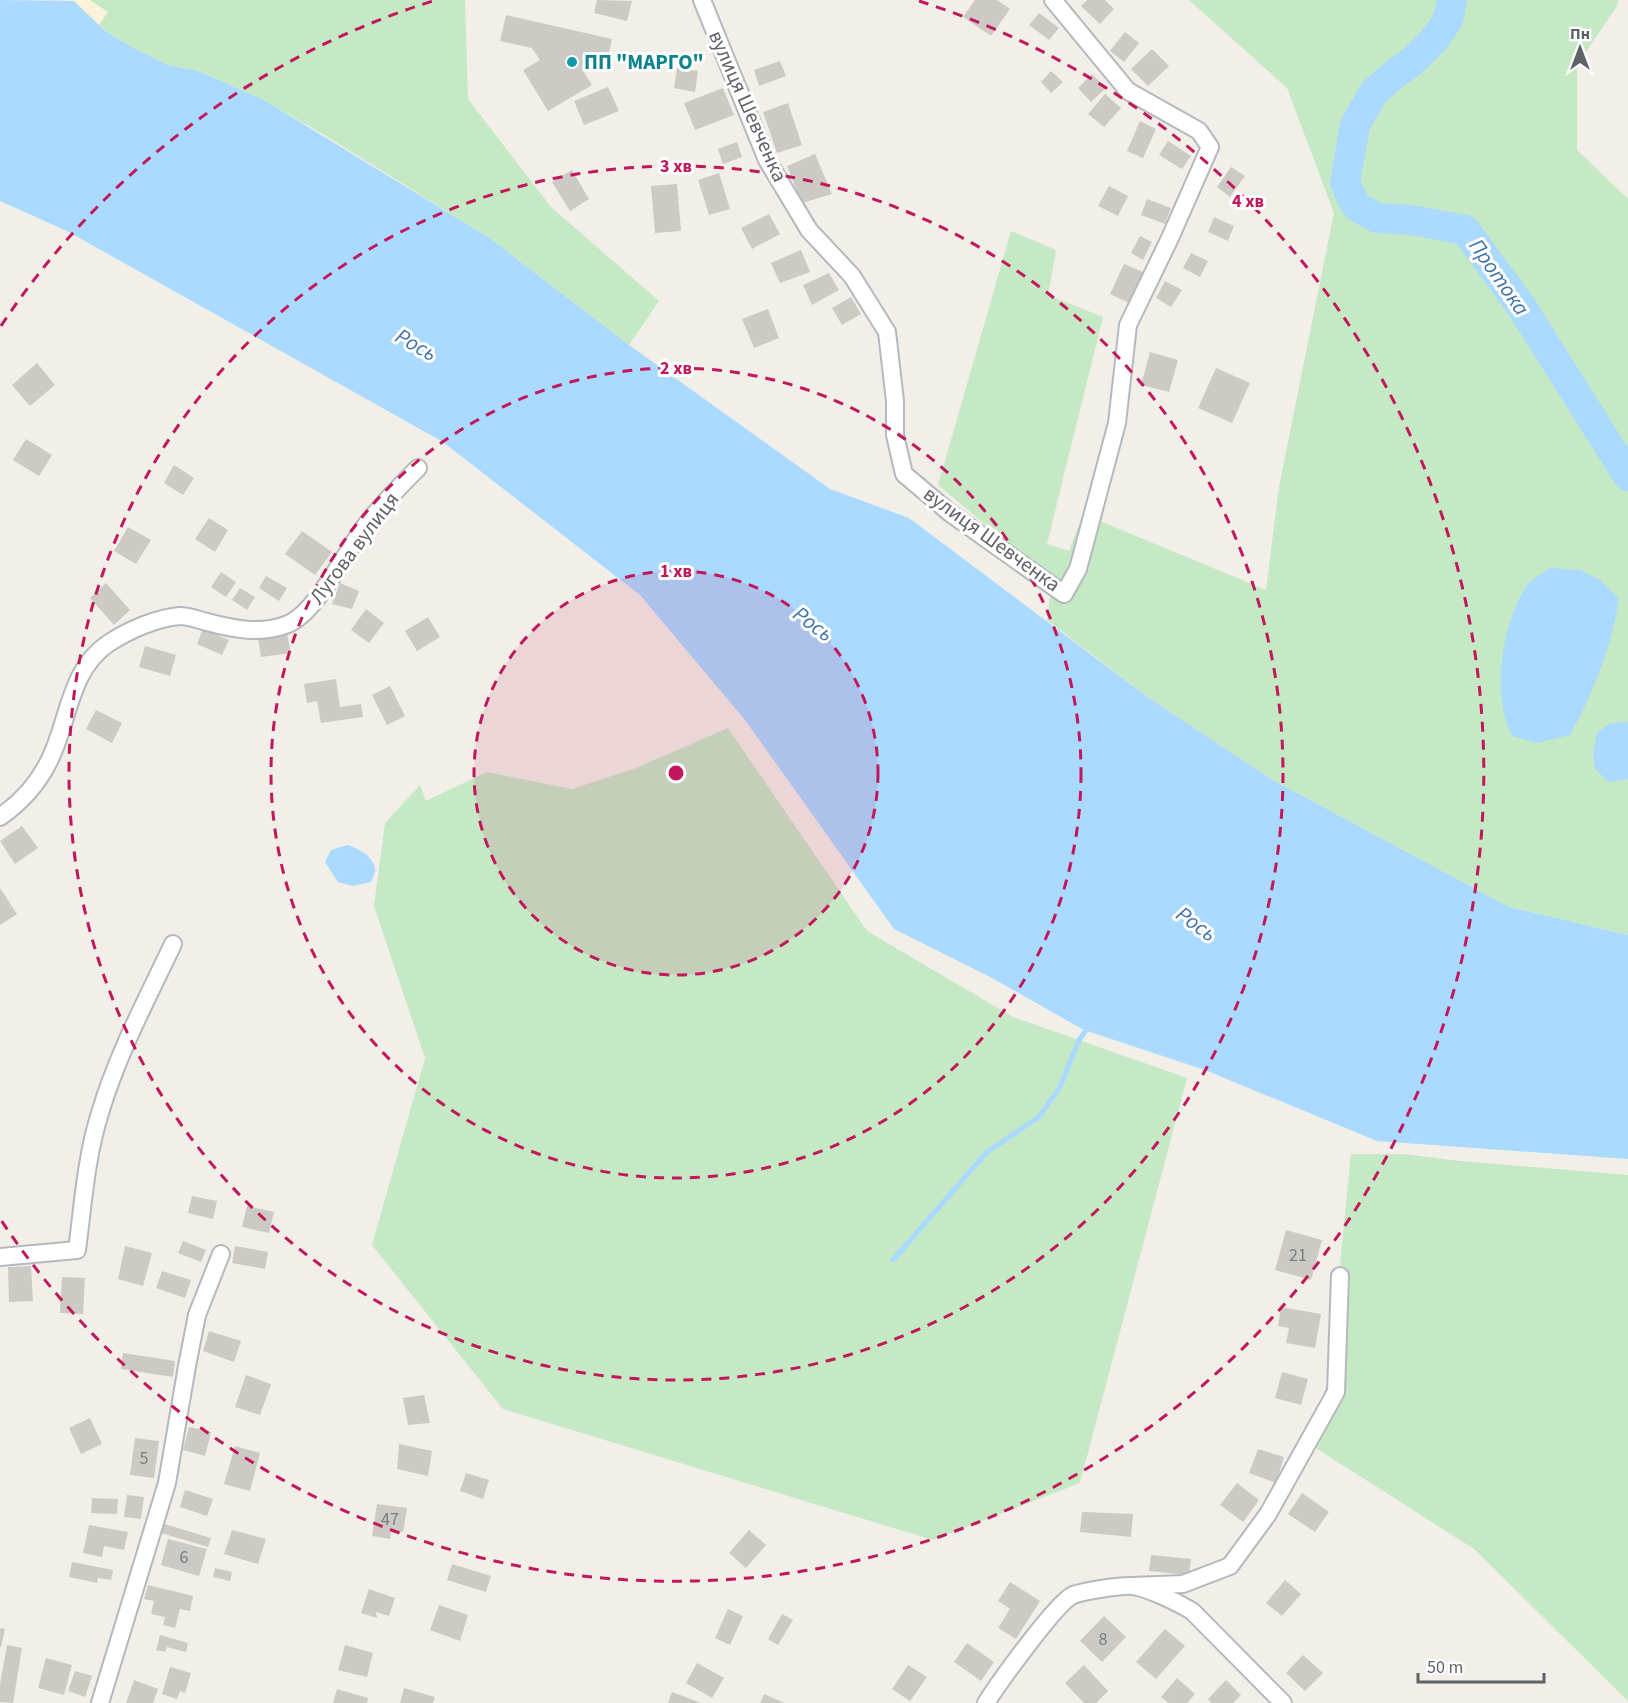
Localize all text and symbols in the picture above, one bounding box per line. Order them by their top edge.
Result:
north arrow [1550,18,1610,78]
text: Пн [1570,23,1590,45]
street label: вулиця Шевченка [701,25,795,187]
place label: ПП "МАРГО" [584,47,704,77]
marker: ПП "МАРГО" [565,55,579,69]
text: 3 хв [660,154,692,179]
text: 4 хв [1232,189,1264,214]
water label: Протока [1461,232,1537,322]
water label: Рось [389,320,443,370]
text: 2 хв [660,356,692,381]
street label: вулиця Шевченка [917,479,1067,599]
street label: Лугова вулиця [302,486,406,610]
text: 1 хв [660,559,692,584]
water label: Рось [786,598,840,650]
centre of rings [666,763,686,783]
water label: Рось [1169,898,1223,950]
house number: 21 [1289,1243,1307,1268]
house number: 5 [140,1446,149,1471]
house number: 47 [381,1507,399,1532]
house number: 6 [180,1545,189,1570]
house number: 8 [1099,1627,1108,1652]
scale bar [1418,1646,1544,1684]
text: 50 m [1427,1655,1463,1680]

